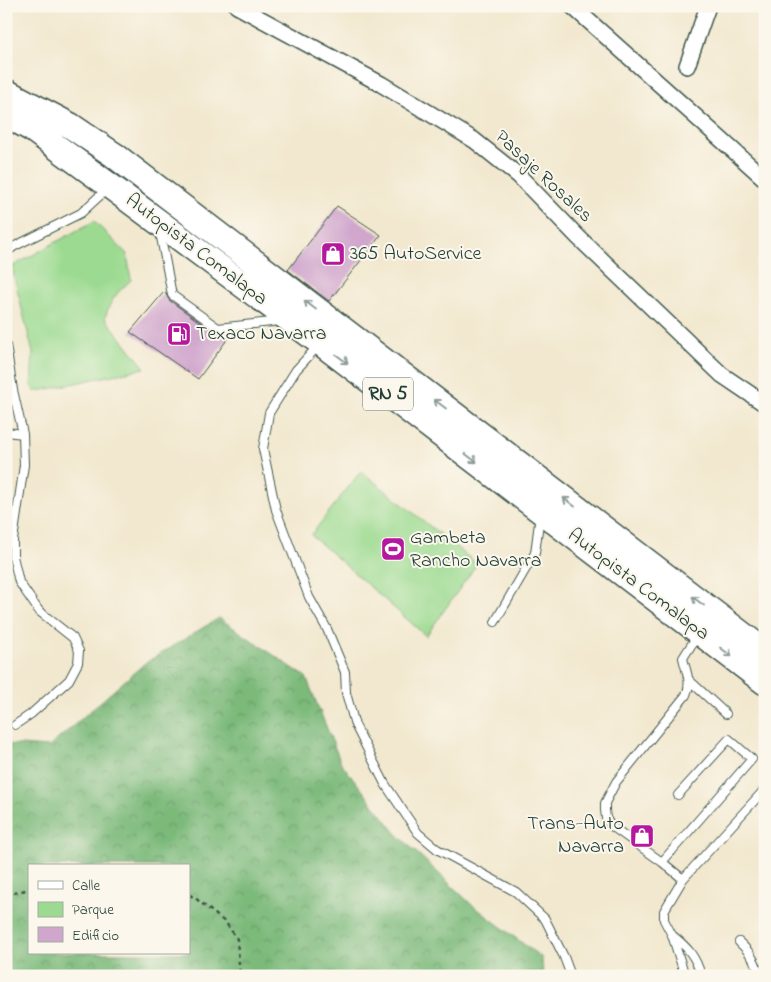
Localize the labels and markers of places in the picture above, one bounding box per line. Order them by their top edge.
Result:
place label: 365 AutoService [350,240,482,269]
shop icon: 365 AutoService [320,241,346,267]
place label: Texaco Navarra [196,320,326,349]
fuel station icon: Texaco Navarra [166,321,192,347]
place label: Gambeta Rancho Navarra [410,524,542,576]
sports icon: Gambeta Rancho Navarra [380,536,406,562]
place label: Trans-Auto Navarra [527,810,624,862]
shop icon: Trans-Auto Navarra [629,823,655,849]

